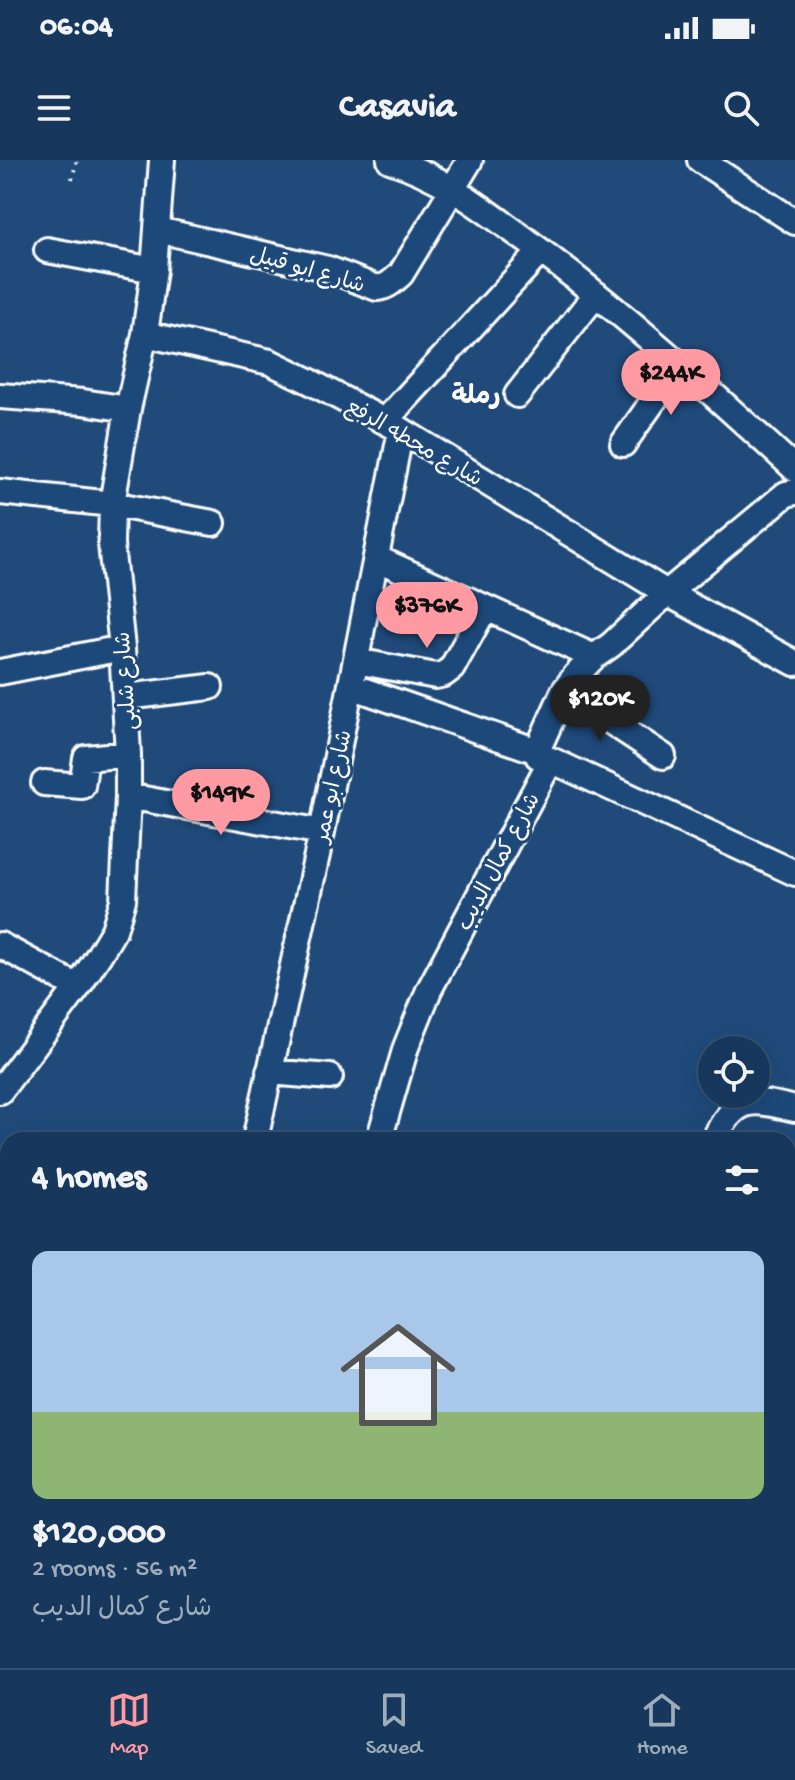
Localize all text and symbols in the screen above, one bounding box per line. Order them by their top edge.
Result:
text: 06:04 [40,11,113,46]
icon: menu [32,86,76,130]
icon: search [719,86,763,130]
text: Casavia [339,87,456,130]
street label: شارع ابو قبيل [247,243,367,301]
pin: $244K [615,349,727,417]
text: $244K [639,359,703,390]
district label: رملة [452,382,500,414]
street label: شارع محطه الرفع [340,395,486,494]
pin: $376K [371,582,483,650]
text: $376K [394,592,460,623]
street label: شارع شلبى [112,631,144,731]
pin: $120K [544,675,656,743]
text: $120K [568,685,632,716]
street label: شارع ابو عمر [310,728,360,847]
pin: $149K [165,769,277,837]
text: $149K [190,779,252,810]
street label: شارع كمال الديب [453,790,548,936]
map controls [698,1036,770,1108]
button: locate [698,1036,770,1108]
icon: filters [720,1158,764,1202]
text: 4 homes [32,1160,146,1200]
icon: home [326,1303,470,1447]
text: $120,000 [32,1515,166,1555]
text: 2 rooms · 56 m² [32,1555,197,1586]
text: شارع كمال الديب [32,1595,212,1626]
tab: Map [107,1688,151,1762]
tab: Saved [366,1688,422,1762]
tab: Home [637,1688,688,1762]

